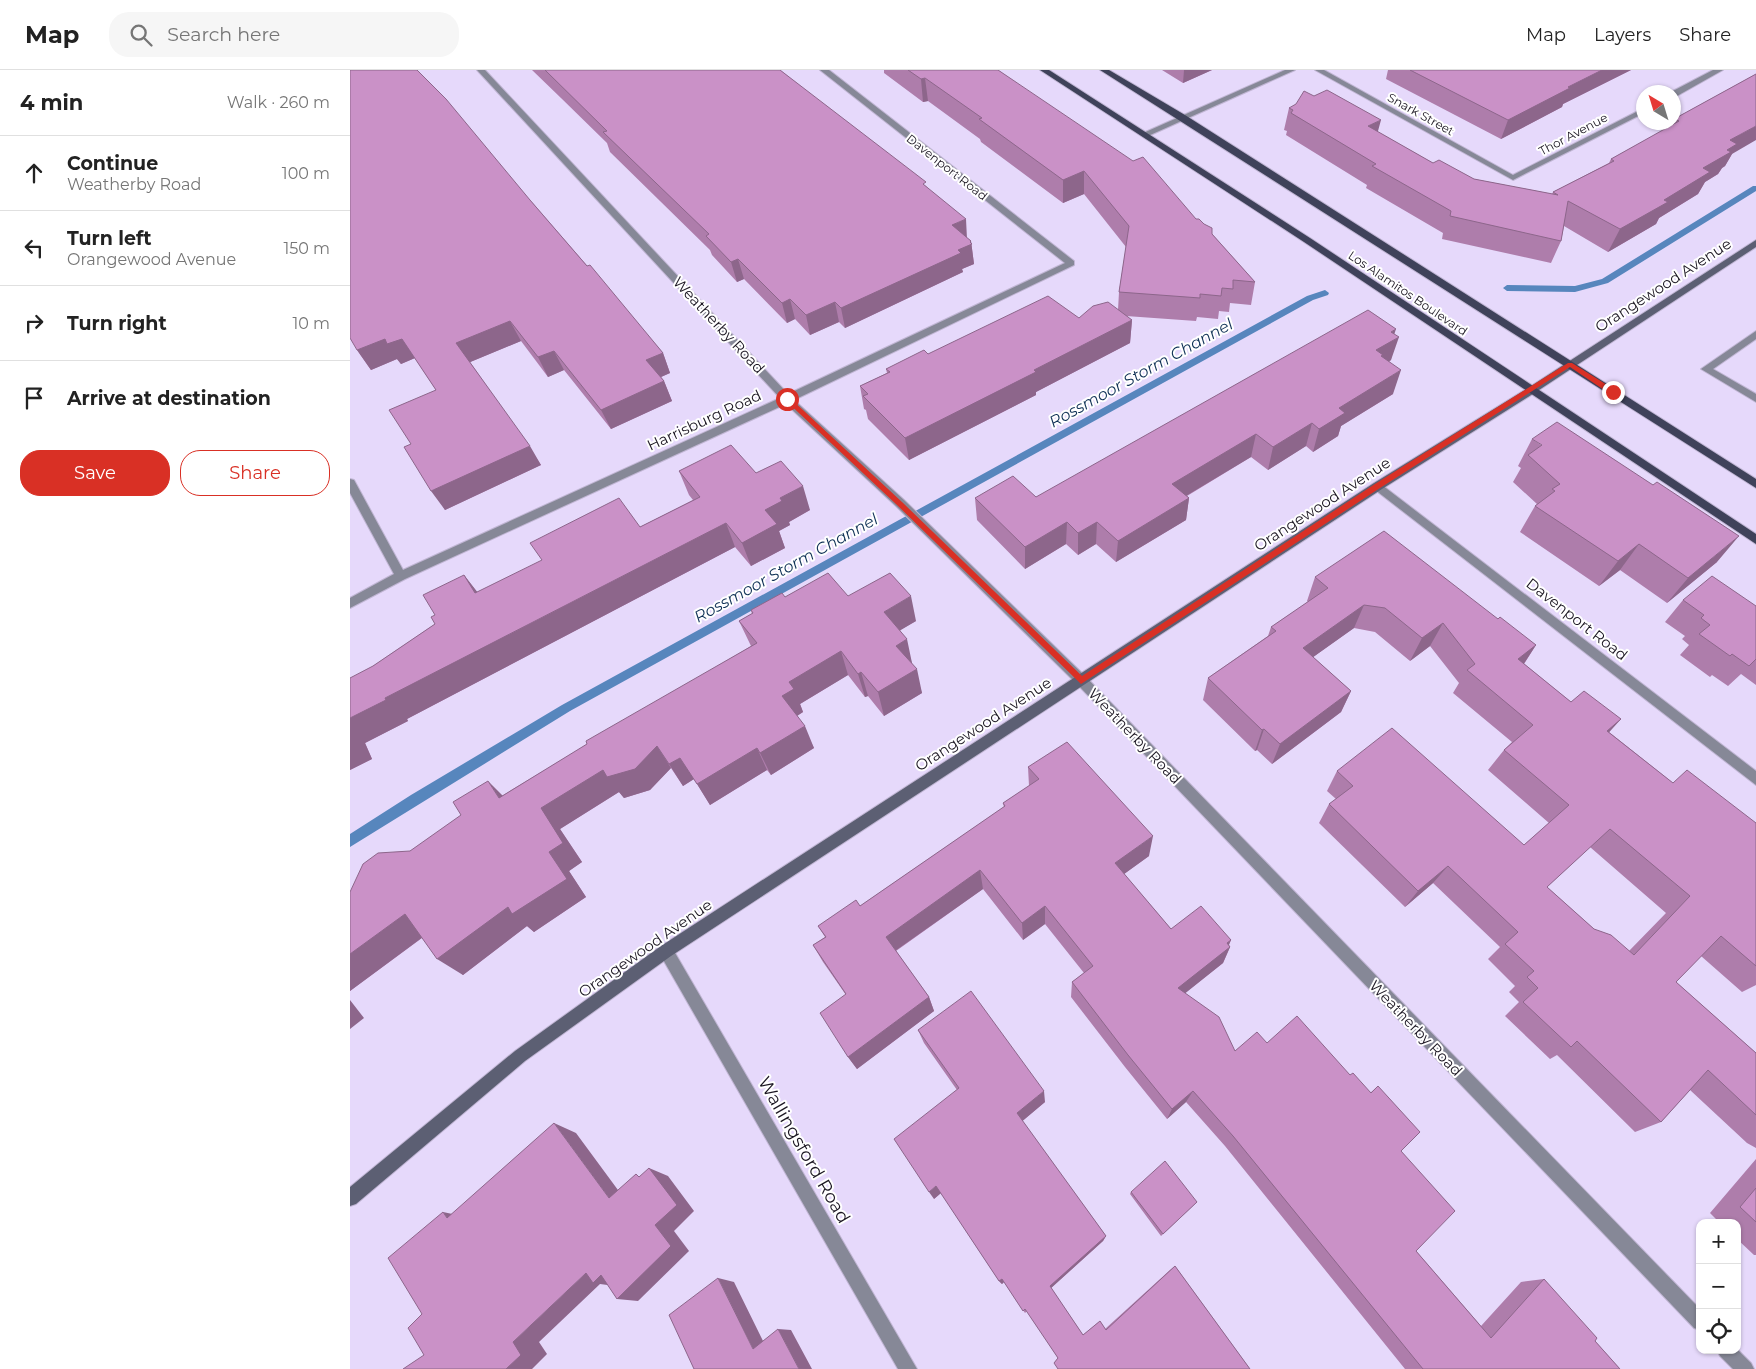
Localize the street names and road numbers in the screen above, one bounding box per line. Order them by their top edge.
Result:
street label: Snark Street [1385,90,1457,139]
street label: Thor Avenue [1536,110,1610,158]
street label: Davenport Road [904,131,990,203]
street label: Orangewood Avenue [1591,234,1735,336]
street label: Los Alamitos Boulevard [1346,247,1470,339]
street label: Weatherby Road [669,272,769,378]
street label: Harrisburg Road [644,385,764,455]
street label: Orangewood Avenue [1250,453,1394,555]
street label: Davenport Road [1523,574,1631,664]
street label: Orangewood Avenue [911,673,1055,775]
street label: Weatherby Road [1084,684,1186,788]
street label: Orangewood Avenue [575,895,715,1001]
street label: Weatherby Road [1365,976,1467,1080]
street label: Wallingsford Road [753,1073,855,1227]

